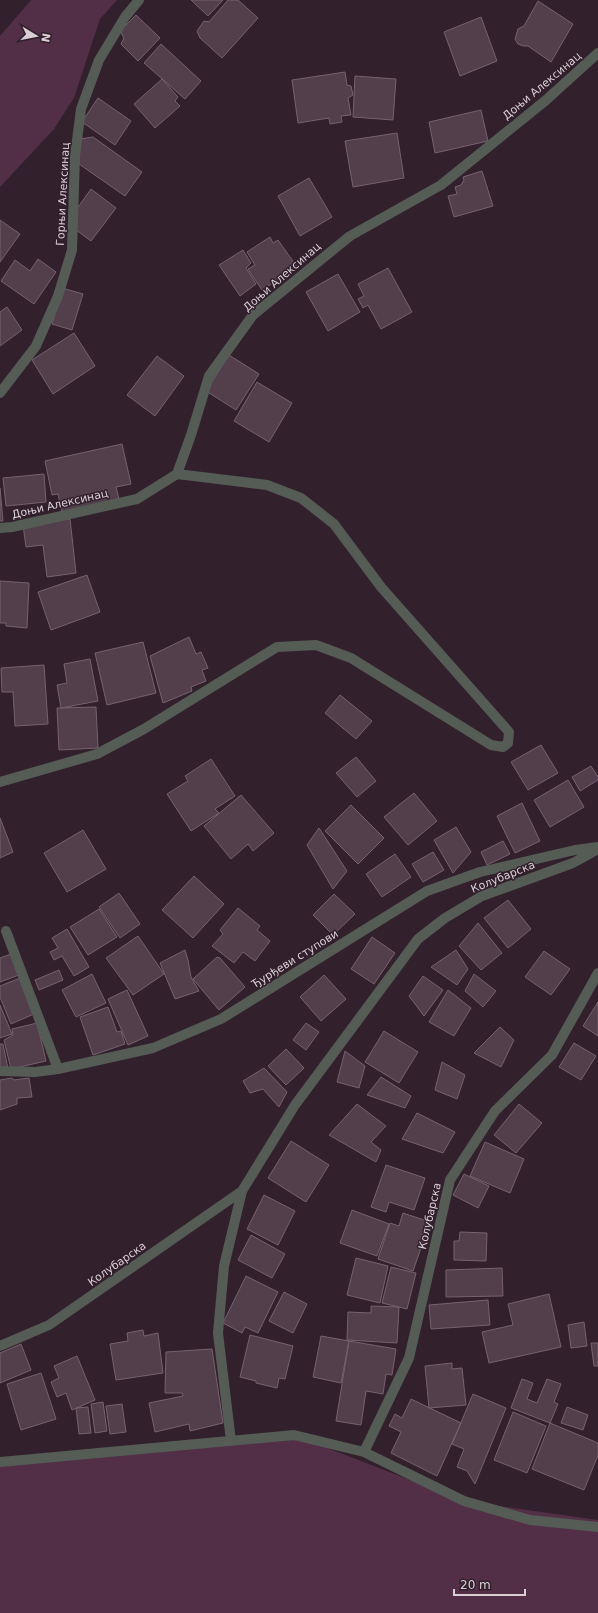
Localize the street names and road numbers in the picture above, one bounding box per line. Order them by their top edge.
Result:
street label: Доњи Алексинац [500,49,584,123]
street label: Горњи Алексинац [54,142,72,246]
street label: Доњи Алексинац [241,240,323,314]
street label: Доњи Алексинац [11,487,109,521]
street label: Колубарска [469,858,537,896]
street label: Ђурђеви ступови [249,927,341,991]
street label: Колубарска [416,1181,444,1251]
street label: Колубарска [85,1239,149,1289]

